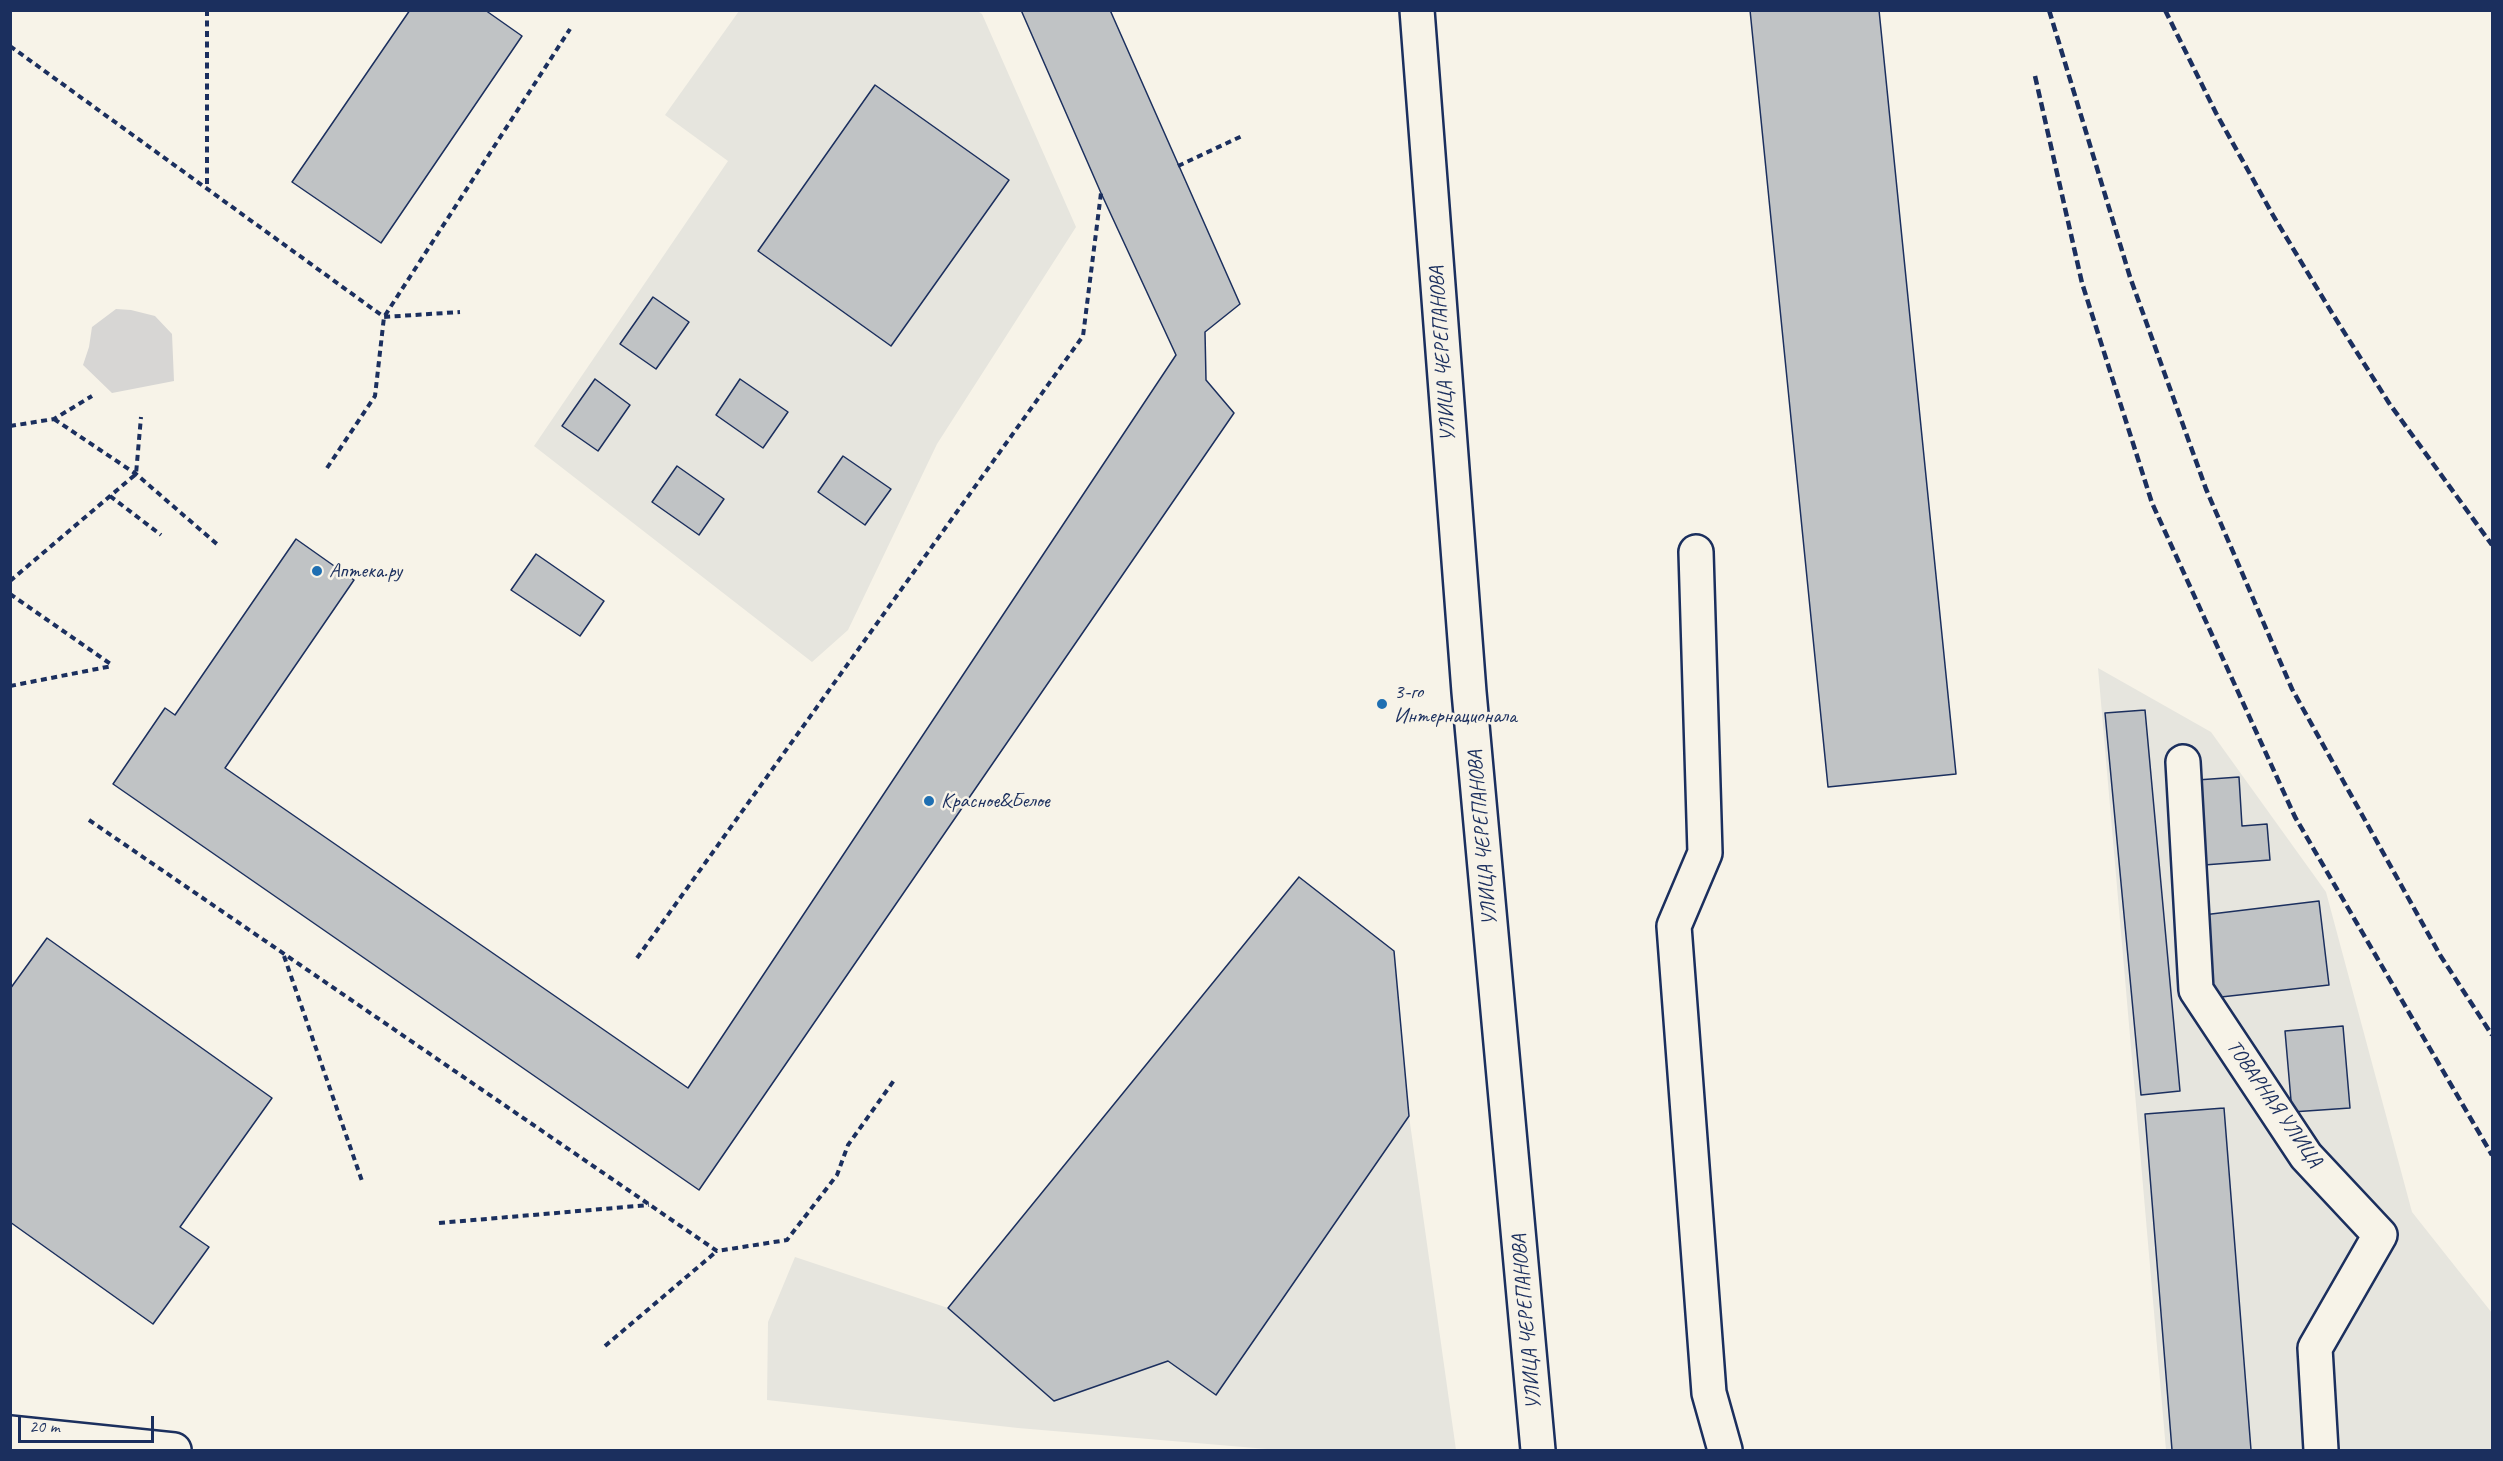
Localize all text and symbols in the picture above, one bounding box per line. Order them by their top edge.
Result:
street label: УЛИЦА ЧЕРЕПАНОВА [1424,266,1462,442]
place label: Аптека.ру [329,558,402,584]
marker: Аптека.ру [310,564,324,578]
place label: 3-го Интернационала [1394,679,1517,729]
marker: 3-го Интернационала [1375,697,1389,711]
street label: УЛИЦА ЧЕРЕПАНОВА [1463,749,1503,927]
place label: Красное&Белое [941,788,1050,814]
marker: Красное&Белое [922,794,936,808]
street label: ТОВАРНАЯ УЛИЦА [2221,1035,2327,1173]
street label: УЛИЦА ЧЕРЕПАНОВА [1507,1233,1547,1411]
scale bar [21,1404,158,1442]
text: 20 m [29,1415,60,1437]

